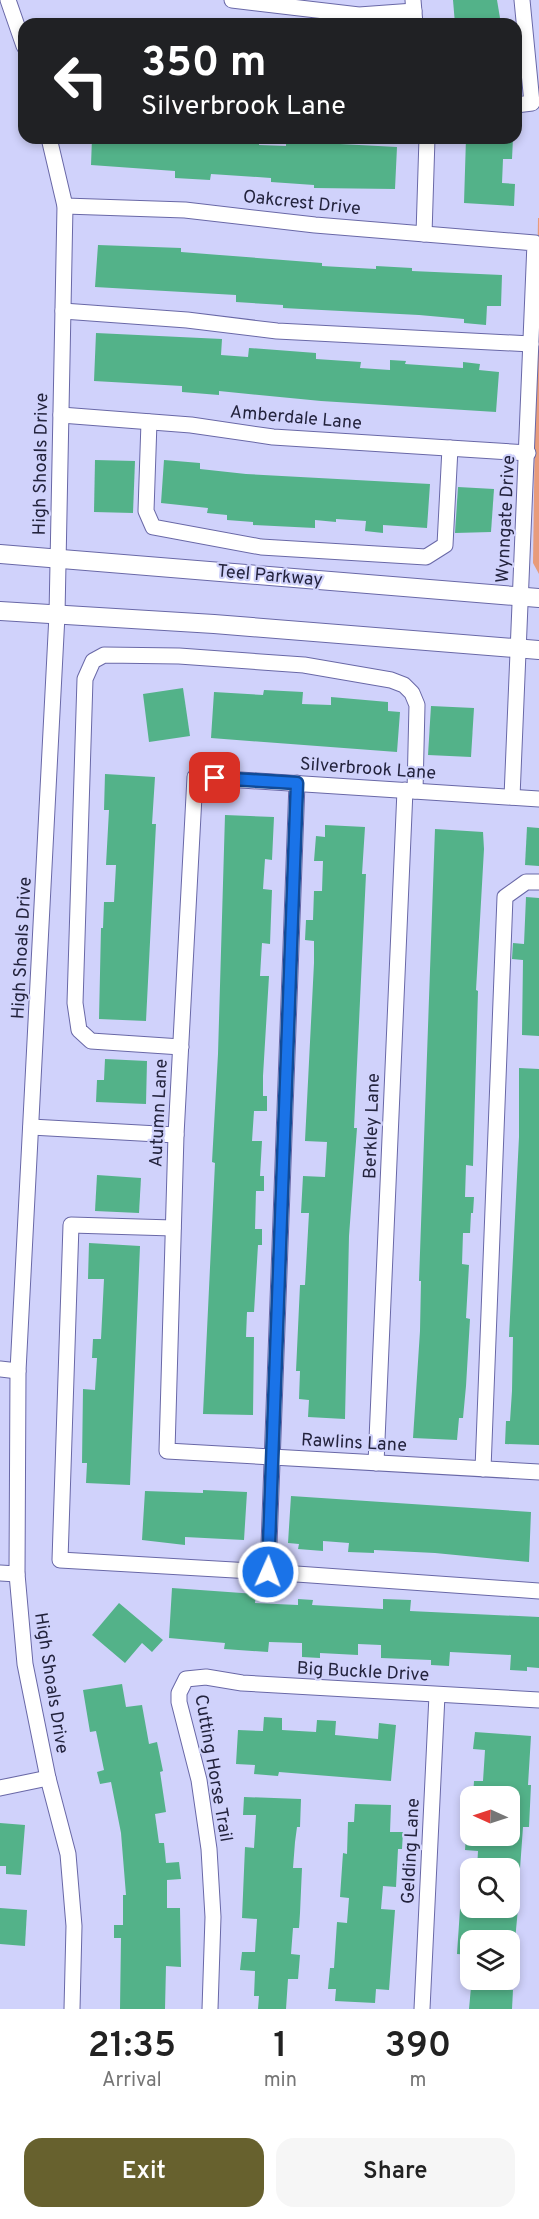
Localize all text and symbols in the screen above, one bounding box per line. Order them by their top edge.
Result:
text: 350 m [141,38,267,91]
icon: left [42,42,120,120]
text: Silverbrook Lane [141,90,346,124]
street label: Oakcrest Drive [242,186,362,221]
street label: High Shoals Drive [29,393,54,536]
street label: Amberdale Lane [229,401,363,436]
street label: Wynngate Drive [492,455,521,584]
street label: Teel Parkway [216,560,324,593]
pin [189,752,240,803]
street label: Silverbrook Lane [299,753,437,786]
icon: arrive [198,761,231,794]
street label: High Shoals Drive [7,876,38,1020]
street label: Autumn Lane [145,1058,174,1168]
street label: Berkley Lane [359,1073,386,1179]
street label: Rawlins Lane [300,1429,407,1458]
position arrow [236,1540,300,1604]
street label: High Shoals Drive [28,1611,73,1755]
street label: Big Buckle Drive [296,1658,430,1687]
street label: Cutting Horse Trail [188,1693,237,1844]
north arrow [460,1786,520,1846]
map controls [460,1786,520,1990]
street label: Gelding Lane [397,1798,426,1905]
button: search [460,1858,520,1918]
button: layers [460,1930,520,1990]
text: 21:35 [88,2024,176,2070]
text: 1 [273,2024,287,2070]
text: 390 [385,2024,451,2070]
text: Arrival [102,2068,162,2094]
text: min [264,2068,297,2094]
text: m [409,2068,426,2094]
button: Exit [24,2138,264,2207]
button: Share [276,2138,515,2207]

